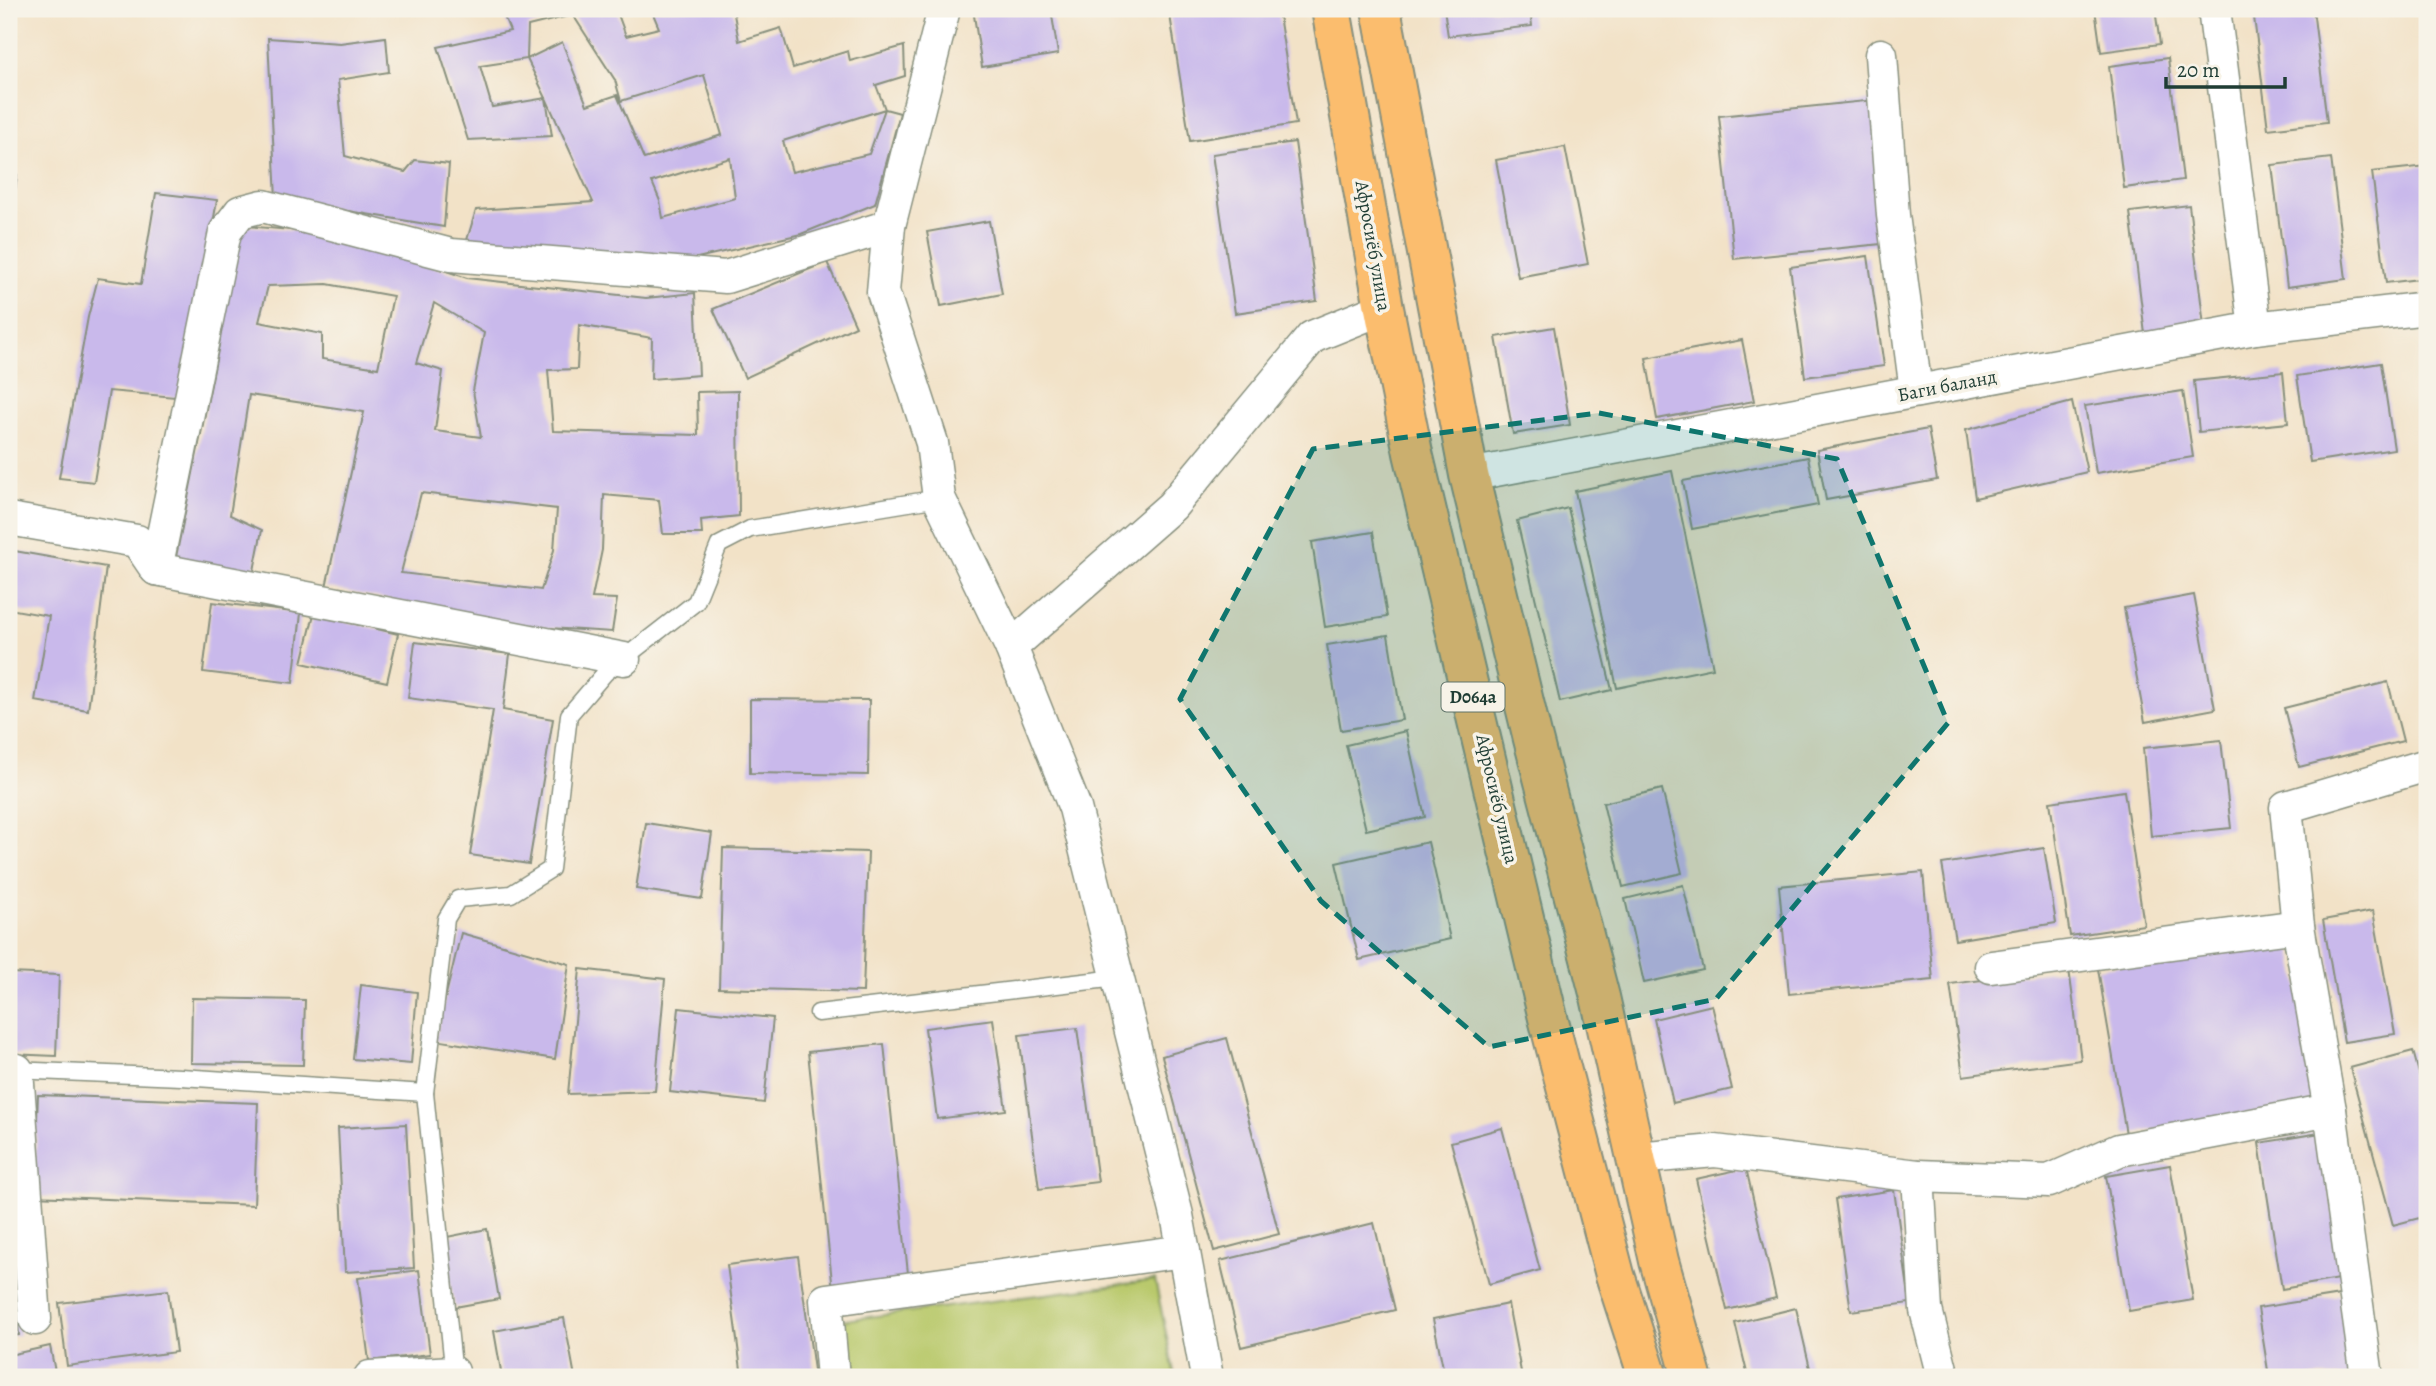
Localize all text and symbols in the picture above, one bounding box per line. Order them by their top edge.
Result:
scale bar [2166,46,2286,90]
text: 20 m [2177,56,2220,84]
street label: Афросиёб улица [1349,178,1397,314]
street label: Баги баланд [1895,364,1999,408]
road number: D064a [1442,682,1504,712]
street label: Афросиёб улица [1469,731,1525,867]

